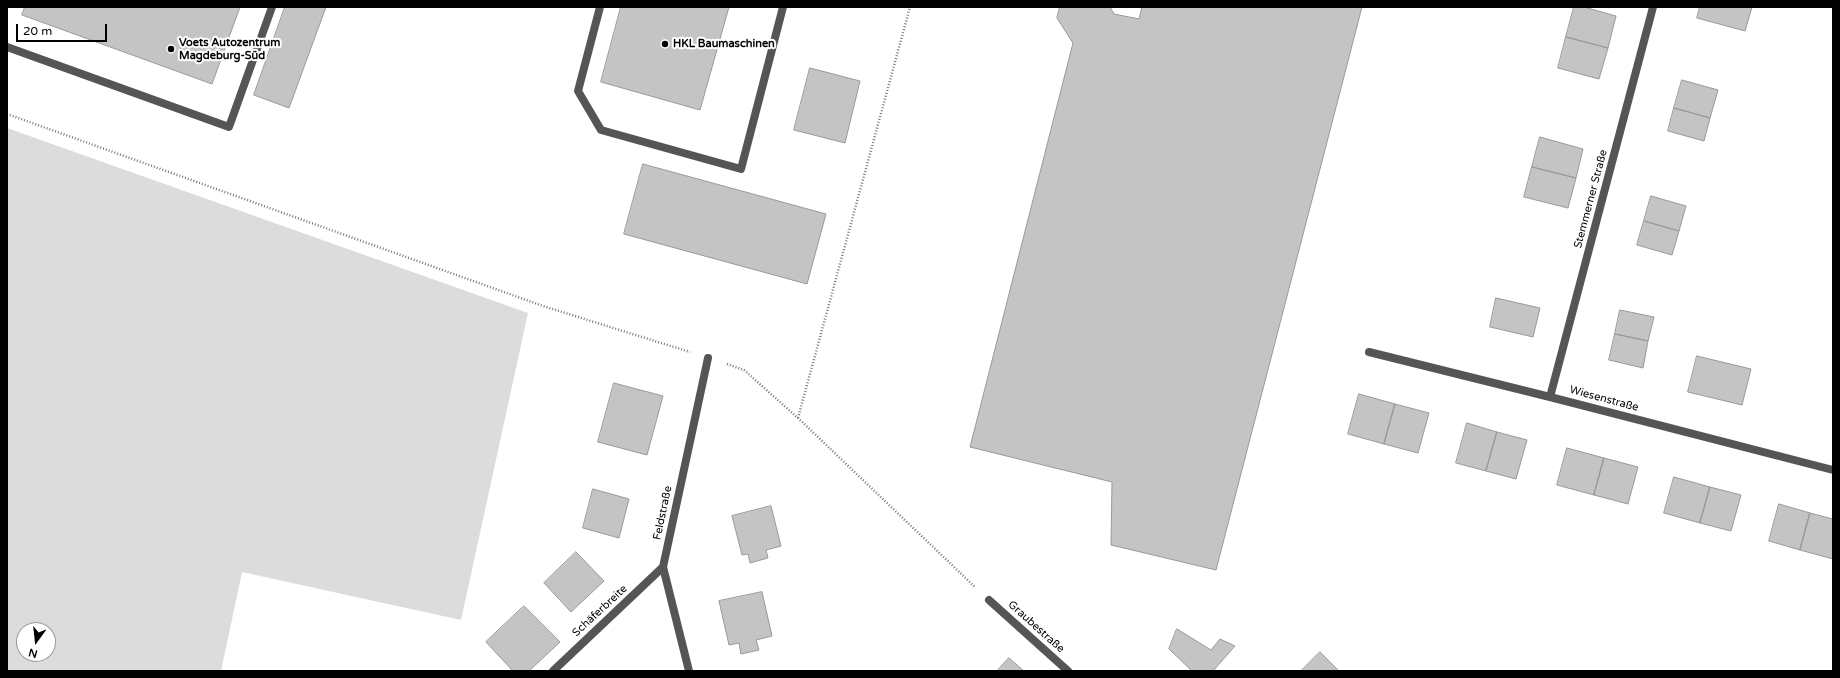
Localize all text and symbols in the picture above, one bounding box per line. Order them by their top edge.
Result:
scale bar [18,16,109,42]
text: 20 m [23,24,52,38]
place label: Voets Autozentrum Magdeburg-Süd [179,36,280,62]
place label: HKL Baumaschinen [673,37,775,51]
marker: HKL Baumaschinen [660,39,670,49]
marker: Voets Autozentrum Magdeburg-Süd [166,44,176,54]
street label: Stemmerner Straße [1571,148,1611,250]
street label: Wiesenstraße [1568,383,1640,415]
street label: Feldstraße [651,485,675,541]
street label: Schäferbreite [570,582,630,640]
street label: Graubestraße [1005,598,1067,656]
north arrow [16,622,56,662]
text: N [27,646,39,661]

